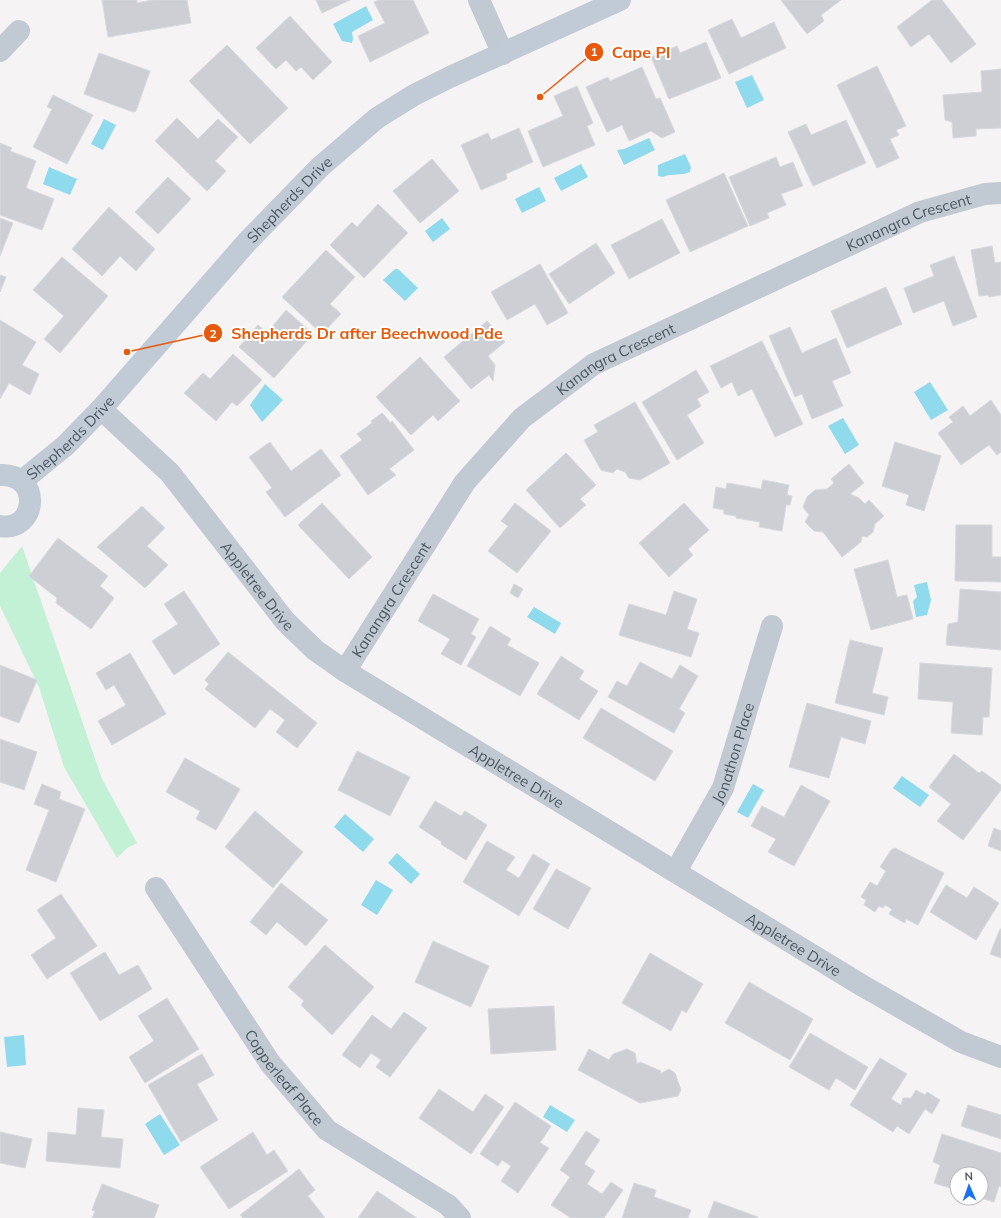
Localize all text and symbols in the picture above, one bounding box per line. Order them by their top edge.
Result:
callout: Cape Pl [584,38,679,66]
text: Cape Pl [612,42,670,62]
text: 1 [590,44,598,59]
street label: Shepherds Drive [242,152,336,247]
street label: Kanangra Crescent [843,189,973,255]
street label: Kanangra Crescent [552,318,678,399]
callout: Shepherds Dr after Beechwood Pde [203,319,511,347]
text: Shepherds Dr after Beechwood Pde [231,323,503,343]
text: 2 [209,326,217,341]
street label: Shepherds Drive [22,391,118,483]
street label: Appletree Drive [217,537,298,634]
street label: Kanangra Crescent [347,538,434,661]
street label: Jonathon Place [707,700,758,806]
street label: Appletree Drive [466,739,568,812]
street label: Appletree Drive [743,908,845,980]
street label: Copperleaf Place [241,1025,328,1129]
north arrow [949,1166,989,1206]
text: N [964,1169,973,1183]

